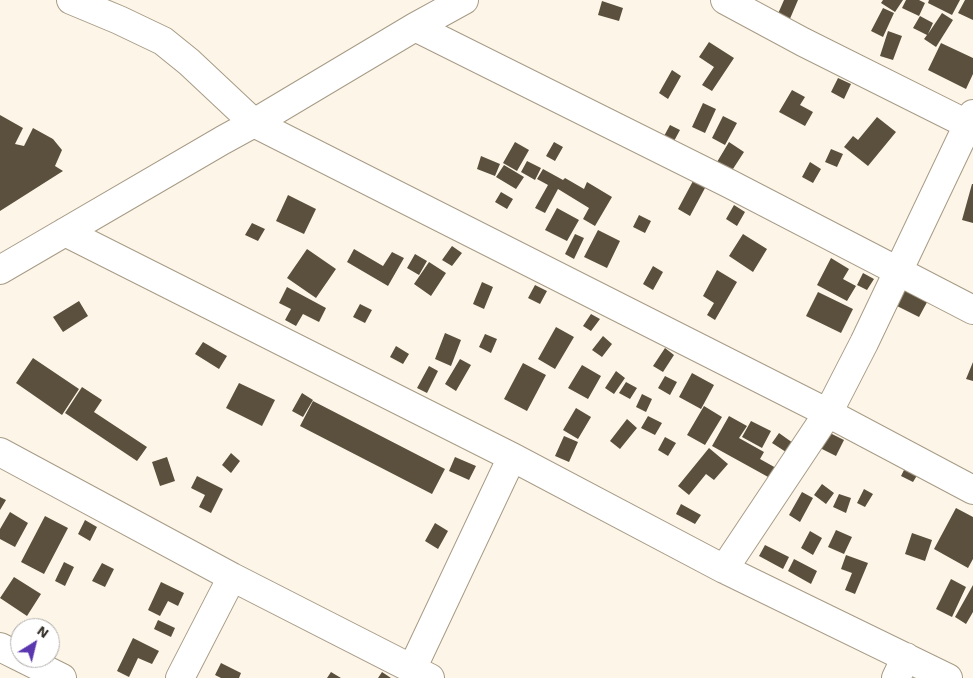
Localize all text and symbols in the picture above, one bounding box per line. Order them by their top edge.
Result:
north arrow [10,618,60,668]
text: N [34,622,52,641]

